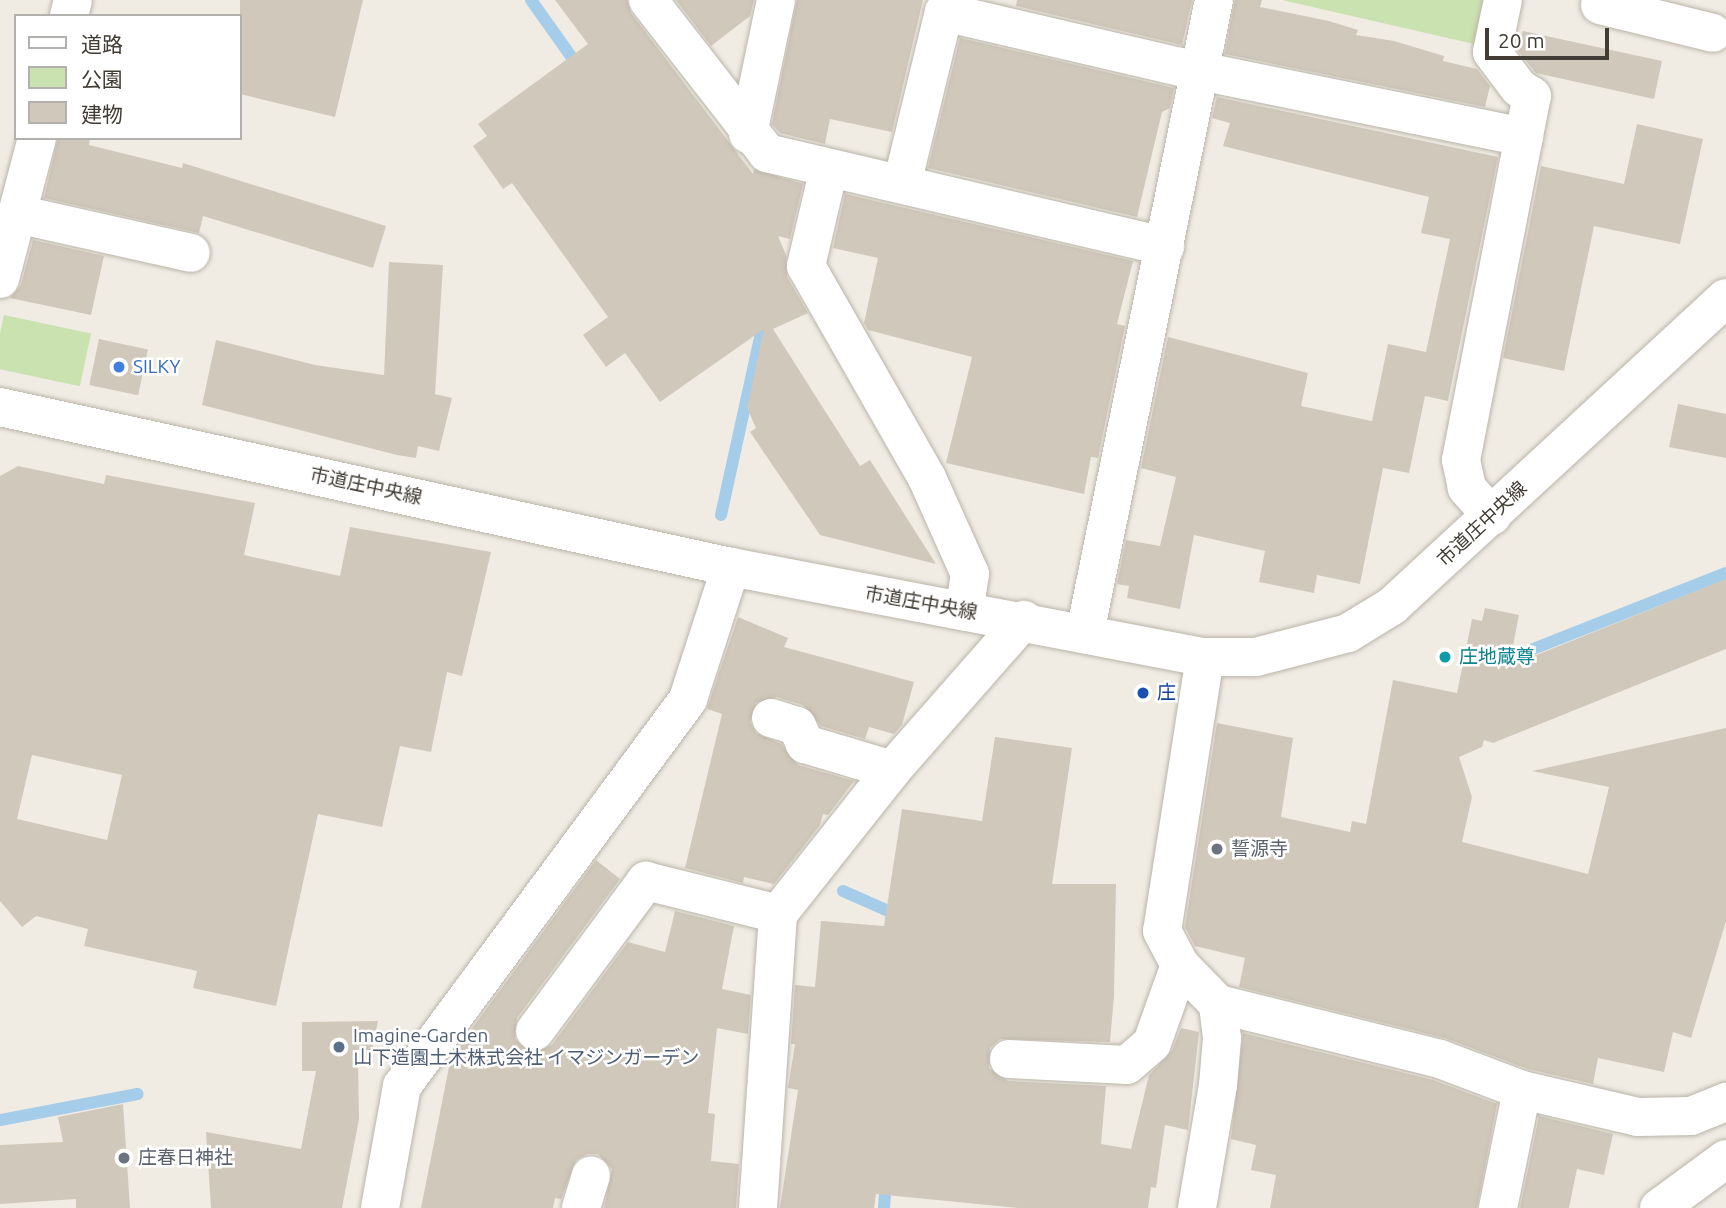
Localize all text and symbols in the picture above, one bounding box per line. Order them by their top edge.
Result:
legend [14,14,242,140]
scale bar [1488,14,1612,58]
text: 20 m [1498,28,1545,52]
text: 道路 [81,32,123,56]
text: 公園 [81,67,123,91]
text: 建物 [81,102,123,126]
place label: SILKY [133,356,180,378]
marker: SILKY [111,359,127,375]
street label: 市道庄中央線 [308,463,424,509]
street label: 市道庄中央線 [1433,477,1531,571]
street label: 市道庄中央線 [863,582,979,624]
place label: 庄地蔵尊 [1459,646,1535,668]
marker: 庄地蔵尊 [1437,649,1453,665]
place label: 庄 [1157,682,1176,704]
marker: 庄 [1135,685,1151,701]
place label: 誓源寺 [1231,838,1288,860]
marker: 誓源寺 [1209,841,1225,857]
place label: Imagine-Garden 山下造園土木株式会社 イマジンガーデン [353,1025,699,1069]
marker: Imagine-Garden 山下造園土木株式会社 イマジンガーデン [331,1039,347,1055]
place label: 庄春日神社 [138,1147,233,1169]
marker: 庄春日神社 [116,1150,132,1166]

